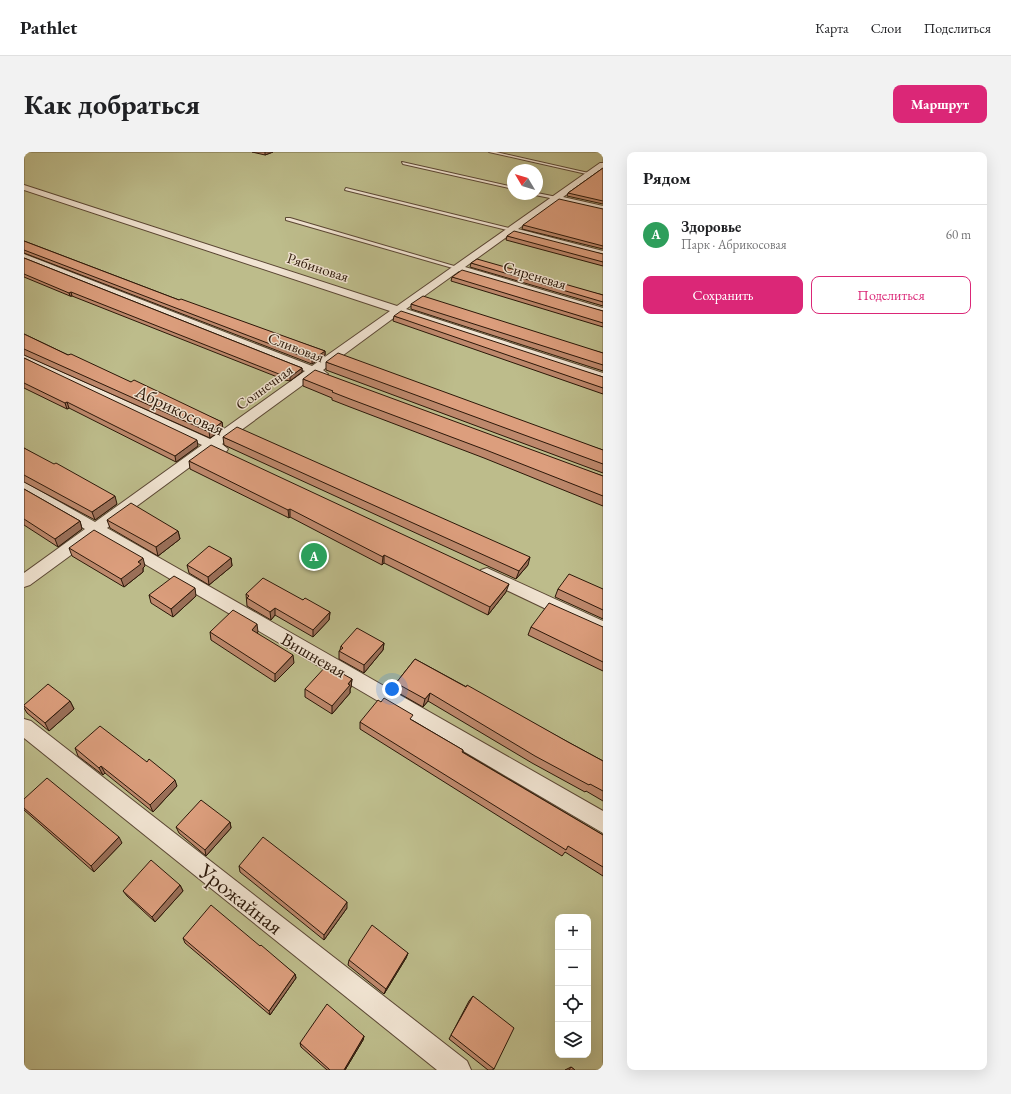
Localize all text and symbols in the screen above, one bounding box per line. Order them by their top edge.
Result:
text: Pathlet [20,15,77,40]
text: Карта [815,19,849,37]
text: Слои [871,19,902,37]
text: Поделиться [924,19,991,37]
button: Маршрут [893,85,987,123]
text: Как добраться [24,86,200,122]
north arrow [507,164,543,200]
text: Рядом [643,167,691,189]
text: Здоровье [681,217,741,236]
text: A [651,226,661,243]
text: 60 m [946,226,971,243]
text: Парк · Абрикосовая [681,236,787,253]
street label: Рябиновая [285,248,352,286]
street label: Сиреневая [501,256,569,294]
button: Сохранить [643,276,803,314]
button: Поделиться [811,276,971,314]
street label: Сливовая [265,328,327,366]
street label: Солнечная [232,360,296,414]
street label: Абрикосовая [131,379,228,441]
pin: A [301,541,327,571]
street label: Вишневая [277,627,351,683]
your location [382,679,402,699]
street label: Урожайная [192,856,289,941]
map controls [555,914,591,1058]
button: + [555,914,591,950]
button: − [555,950,591,986]
button: locate [555,986,591,1022]
button: layers [555,1022,591,1058]

